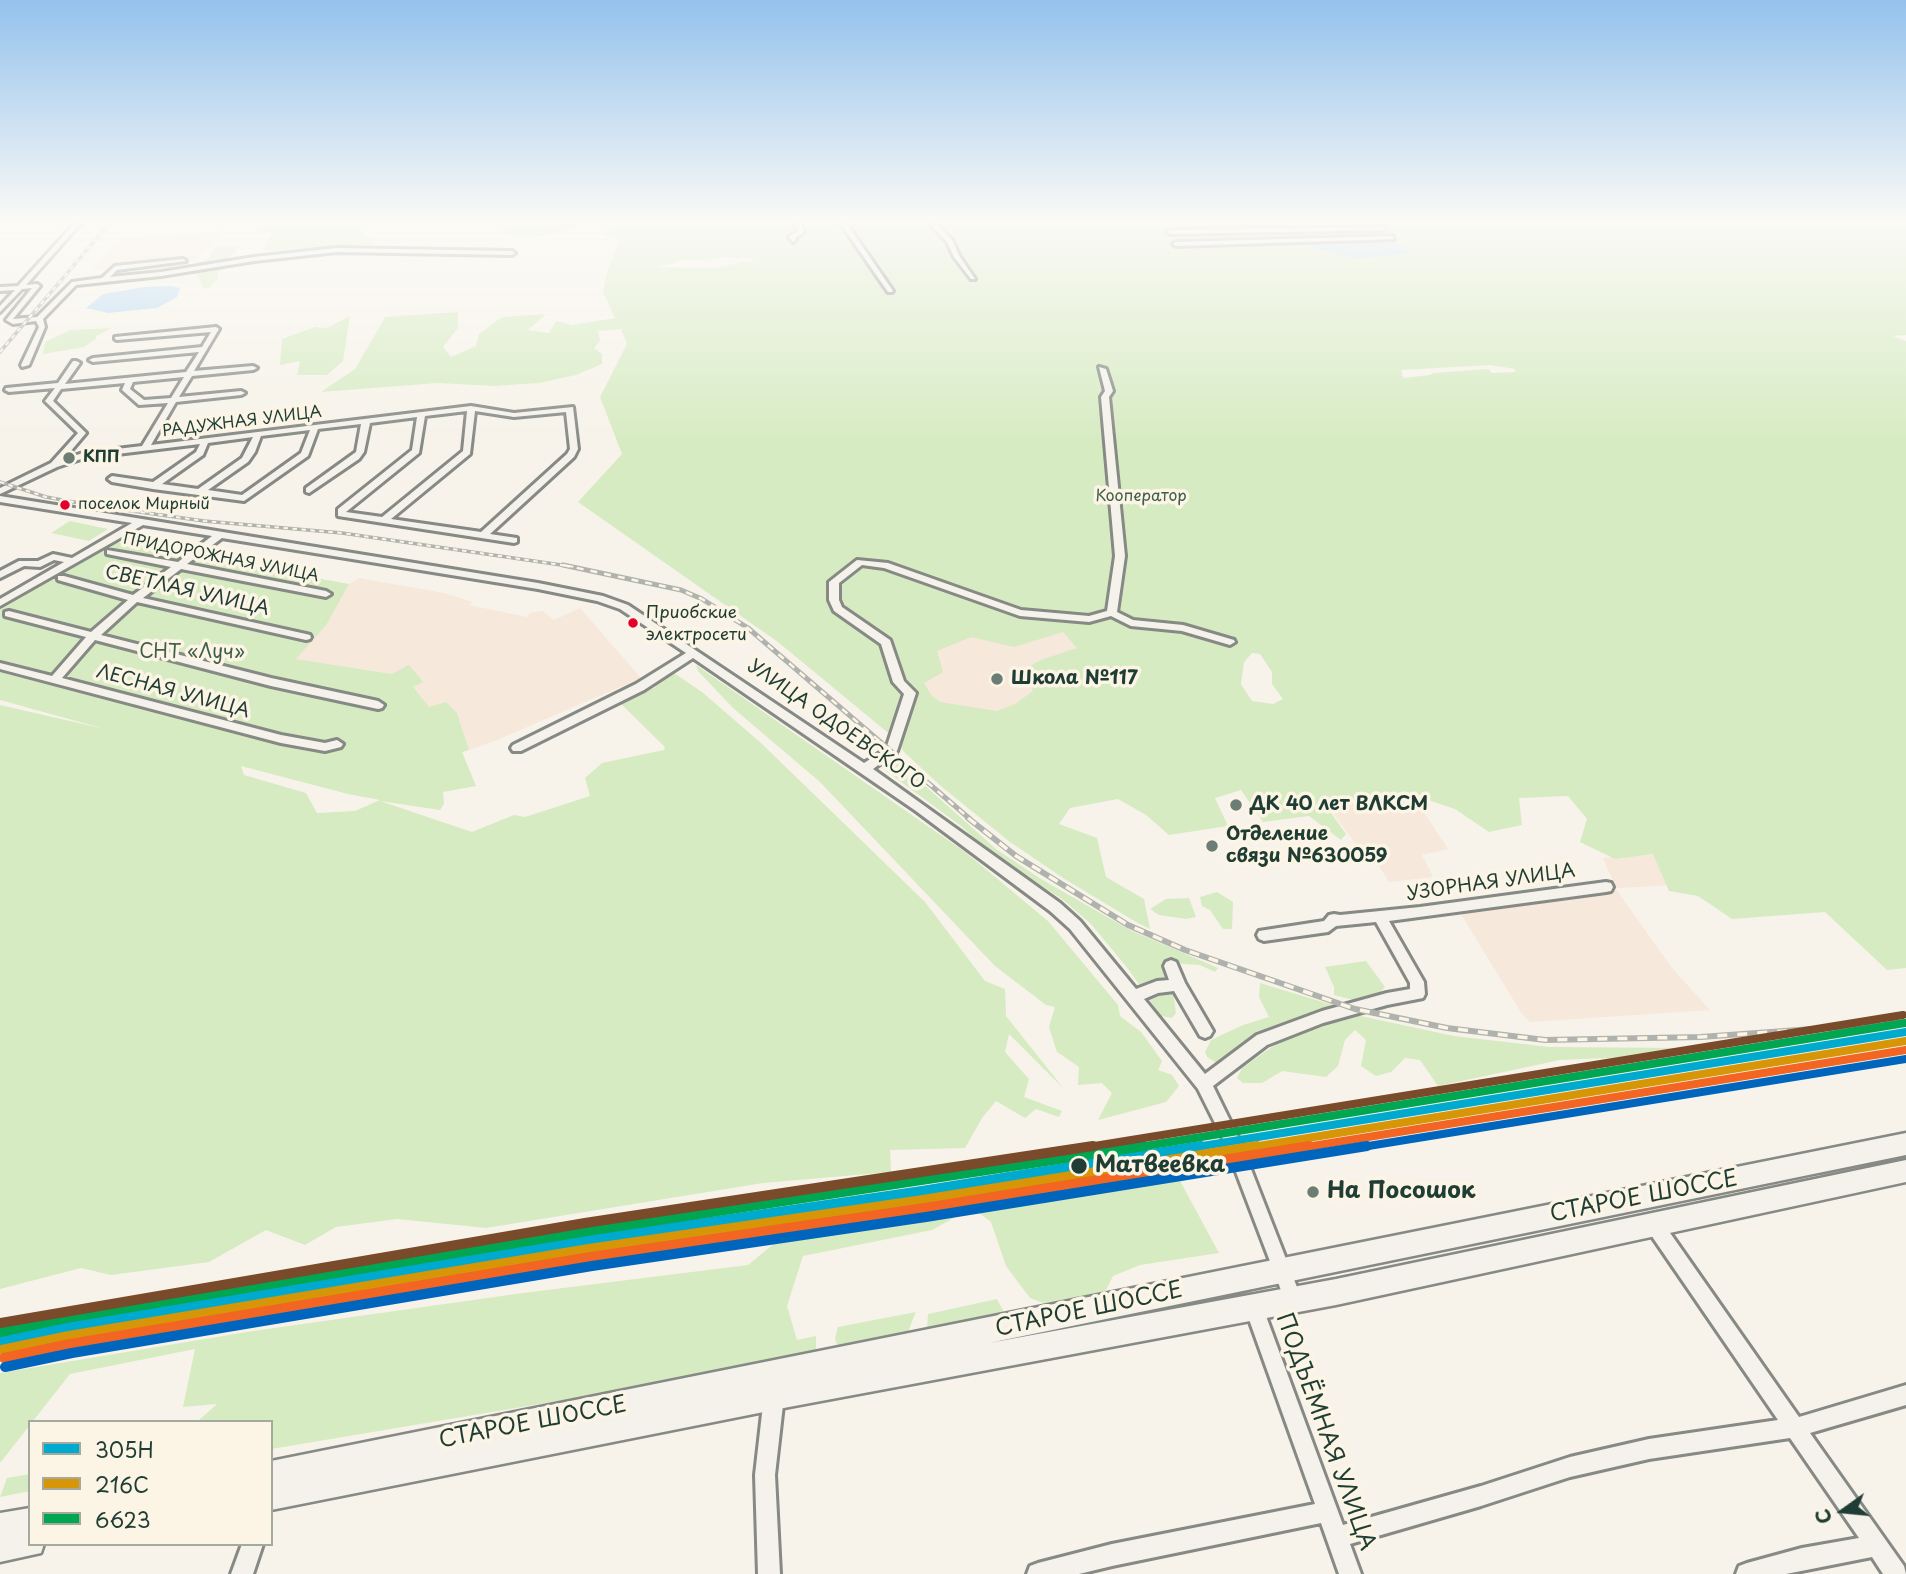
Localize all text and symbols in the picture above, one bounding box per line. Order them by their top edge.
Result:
street label: РАДУЖНАЯ УЛИЦА [161,403,323,441]
place label: КПП [83,448,120,468]
marker: КПП [61,450,77,466]
park label: Кооператор [1095,487,1187,507]
place label: поселок Мирный [78,495,210,515]
marker: поселок Мирный [58,498,72,512]
street label: ПРИДОРОЖНАЯ УЛИЦА [122,530,320,586]
street label: СВЕТЛАЯ УЛИЦА [102,561,272,621]
place label: Приобские электросети [646,603,747,643]
marker: Приобские электросети [626,616,640,630]
park label: СНТ «Луч» [139,642,245,664]
street label: УЛИЦА ОДОЕВСКОГО [743,655,929,795]
street label: ЛЕСНАЯ УЛИЦА [94,661,252,723]
place label: Школа №117 [1011,668,1138,690]
marker: Школа №117 [989,671,1005,687]
place label: ДК 40 лет ВЛКСМ [1250,794,1428,816]
marker: ДК 40 лет ВЛКСМ [1228,797,1244,813]
place label: Отделение связи №630059 [1226,824,1388,868]
marker: Отделение связи №630059 [1204,838,1220,854]
street label: УЗОРНАЯ УЛИЦА [1405,860,1577,906]
place label: Матвеевка [1095,1152,1225,1180]
marker: Матвеевка [1069,1156,1089,1176]
street label: СТАРОЕ ШОССЕ [1548,1165,1740,1229]
place label: На Посошок [1327,1178,1475,1206]
marker: На Посошок [1305,1184,1321,1200]
street label: СТАРОЕ ШОССЕ [993,1277,1185,1343]
street label: ПОДЪЁМНАЯ УЛИЦА [1269,1310,1381,1554]
street label: СТАРОЕ ШОССЕ [437,1391,629,1455]
legend [28,1420,273,1546]
text: 305Н [95,1433,154,1465]
text: 216С [95,1468,149,1500]
north arrow [1808,1476,1878,1546]
text: 6623 [95,1503,151,1535]
text: С [1807,1506,1838,1527]

